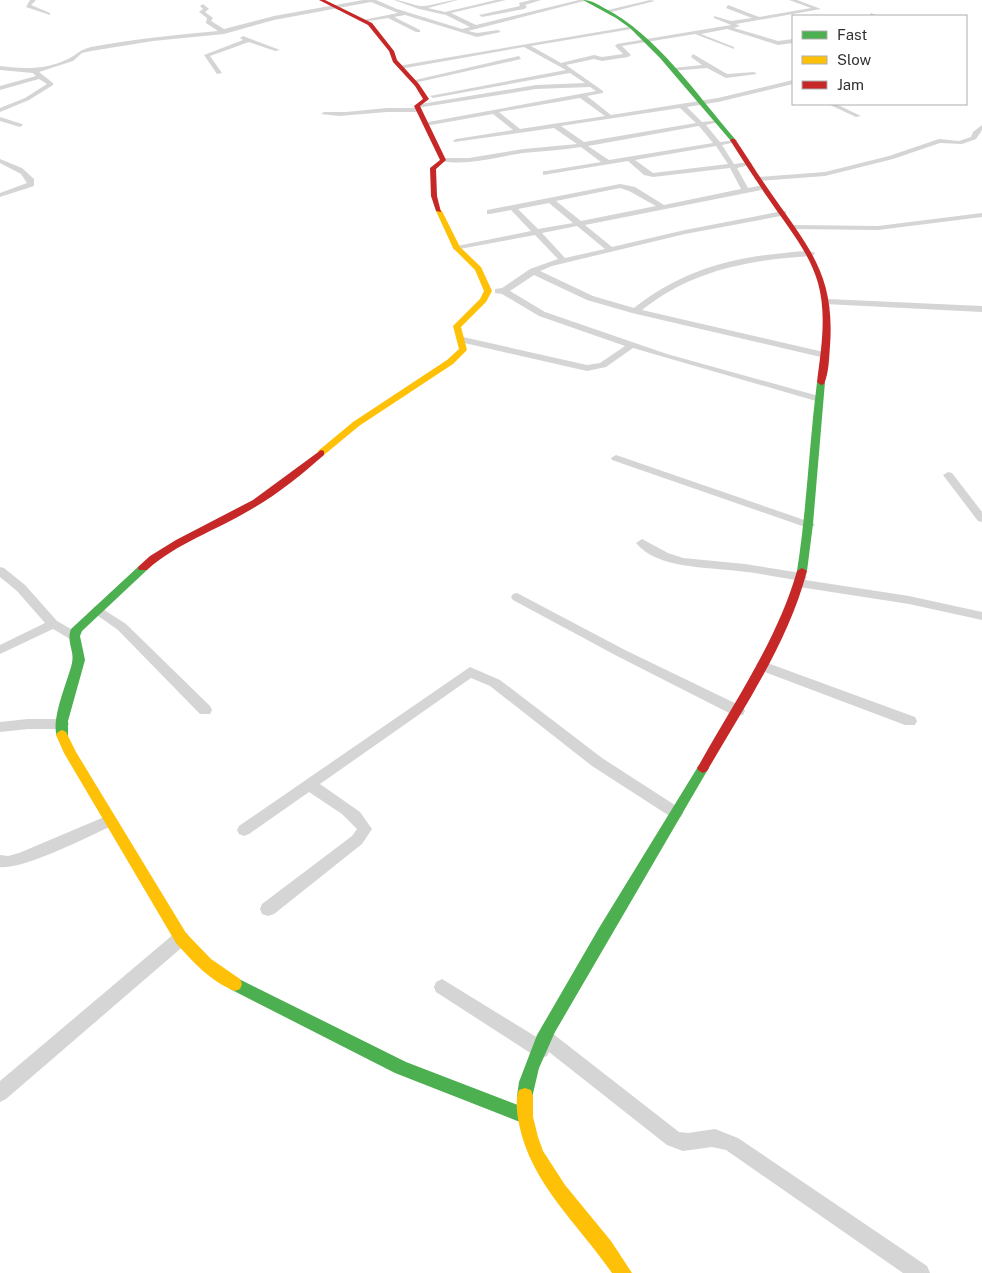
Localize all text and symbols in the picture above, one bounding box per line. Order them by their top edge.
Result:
legend [792,15,967,105]
text: Fast [837,26,867,43]
text: Slow [837,51,872,68]
text: Jam [837,76,864,93]

